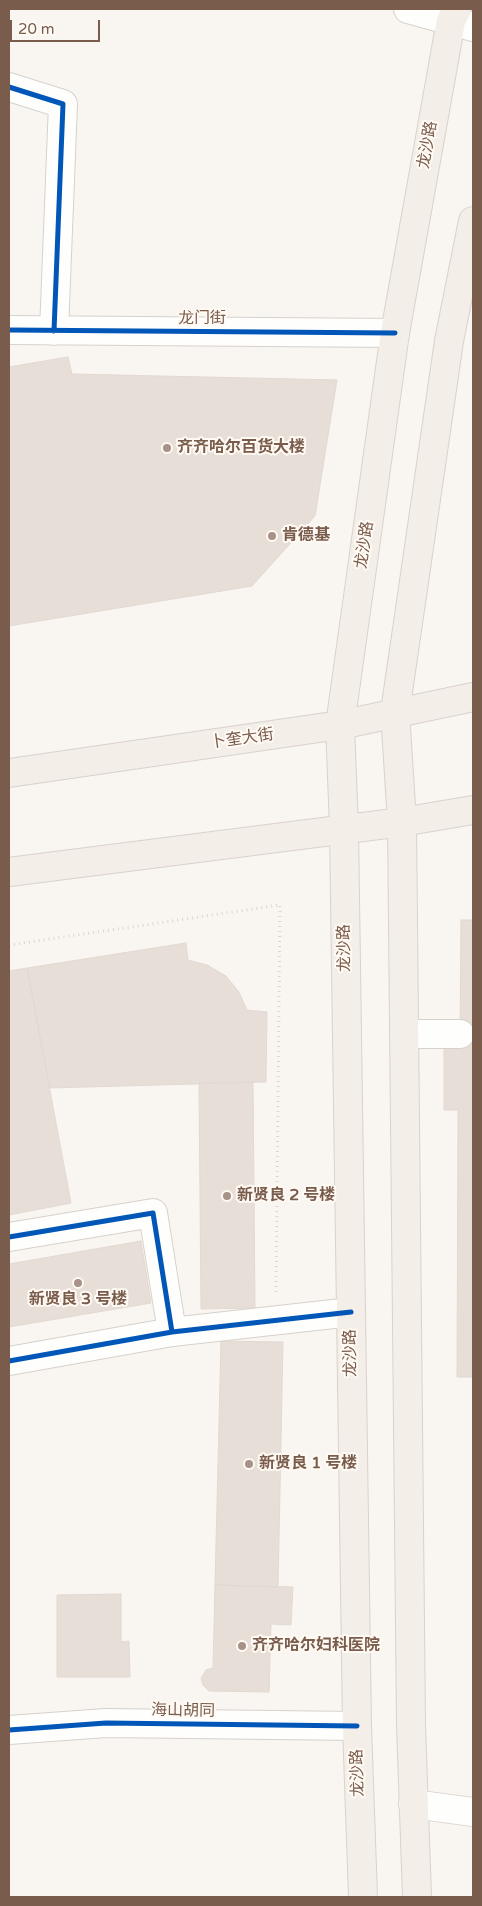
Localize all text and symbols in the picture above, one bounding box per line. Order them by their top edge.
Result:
scale bar [12,10,102,42]
text: 20 m [18,20,55,38]
street label: 龙沙路 [414,120,442,170]
street label: 龙门街 [178,309,226,329]
place label: 齐齐哈尔百货大楼 [177,438,305,458]
marker: 齐齐哈尔百货大楼 [161,442,173,454]
street label: 龙沙路 [352,520,378,570]
place label: 肯德基 [282,526,330,546]
marker: 肯德基 [266,530,278,542]
street label: 卜奎大街 [209,725,275,753]
street label: 龙沙路 [335,924,355,972]
place label: 新贤良 2 号楼 [237,1186,335,1206]
marker: 新贤良 2 号楼 [221,1190,233,1202]
marker: 新贤良 3 号楼 [72,1277,84,1289]
place label: 新贤良 3 号楼 [29,1290,127,1310]
street label: 龙沙路 [341,1329,361,1377]
place label: 新贤良 1 号楼 [259,1454,357,1474]
marker: 新贤良 1 号楼 [243,1458,255,1470]
place label: 齐齐哈尔妇科医院 [252,1636,380,1656]
marker: 齐齐哈尔妇科医院 [236,1640,248,1652]
street label: 海山胡同 [151,1701,215,1721]
street label: 龙沙路 [348,1749,368,1797]

